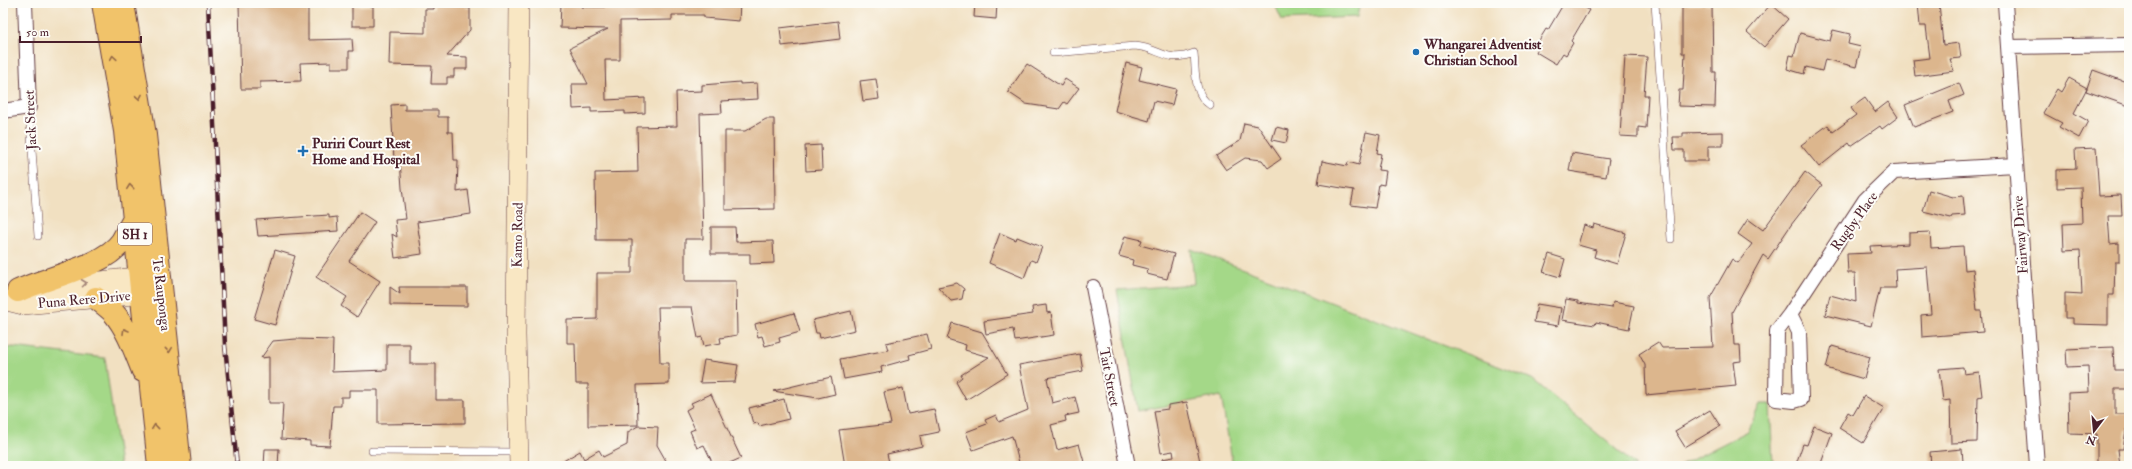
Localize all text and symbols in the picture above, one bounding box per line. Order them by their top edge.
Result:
scale bar [20,18,141,44]
text: 50 m [26,25,50,40]
place label: Whangarei Adventist Christian School [1423,36,1542,69]
marker: Whangarei Adventist Christian School [1411,47,1421,57]
one-way arrow [109,55,118,61]
street label: Jack Street [20,89,41,151]
one-way arrow [134,94,143,100]
place label: Puriri Court Rest Home and Hospital [312,135,420,169]
marker: Puriri Court Rest Home and Hospital [297,145,309,157]
one-way arrow [126,184,135,190]
street label: Rugby Place [1827,188,1882,255]
street label: Fairway Drive [2009,195,2033,275]
street label: Kamo Road [508,202,527,268]
road number: SH 1 [118,223,152,245]
street label: Te Rauponga [148,256,174,332]
one-way arrow [81,279,87,288]
street label: Puna Rere Drive [37,287,131,312]
one-way arrow [122,328,129,335]
street label: Tait Street [1095,346,1124,408]
one-way arrow [164,347,173,353]
north arrow [2074,411,2114,451]
one-way arrow [150,424,159,430]
text: N [2084,432,2099,448]

